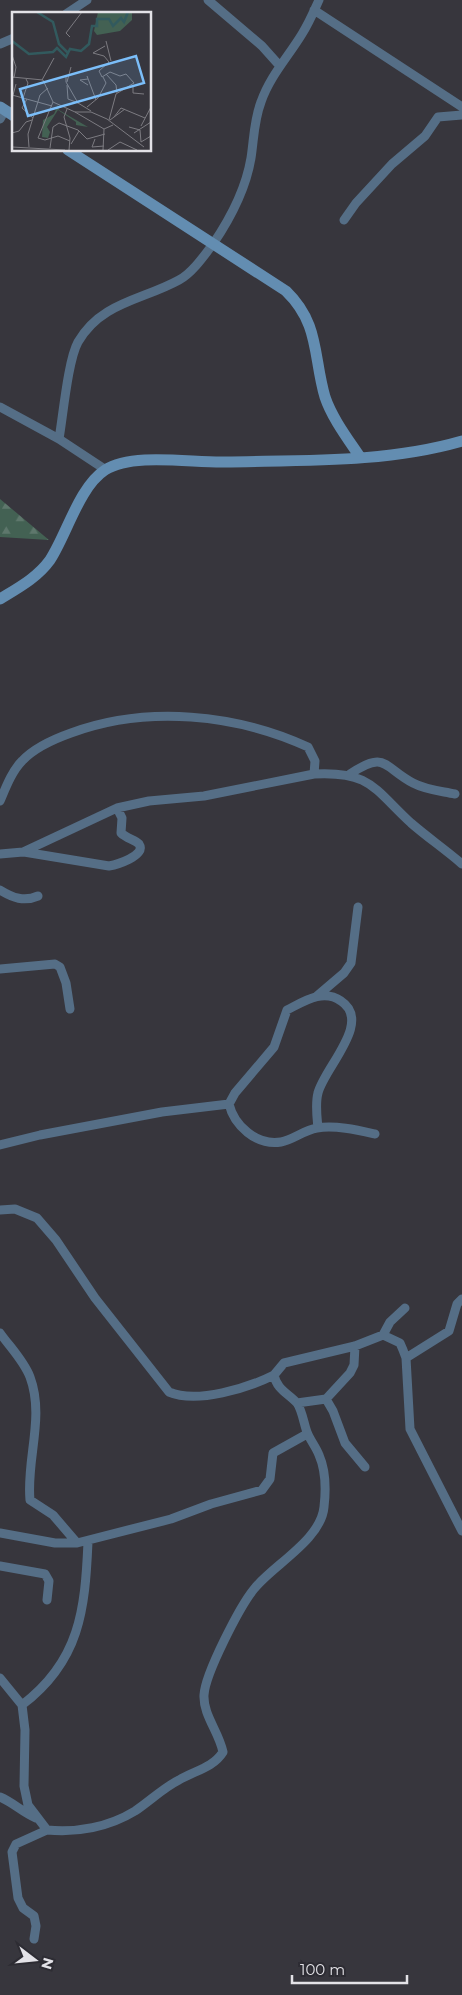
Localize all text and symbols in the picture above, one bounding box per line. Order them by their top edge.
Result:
inset map [12,12,151,151]
north arrow [10,1935,60,1985]
scale bar [292,1952,407,1984]
text: N [37,1956,58,1972]
text: 100 m [300,1960,345,1979]

